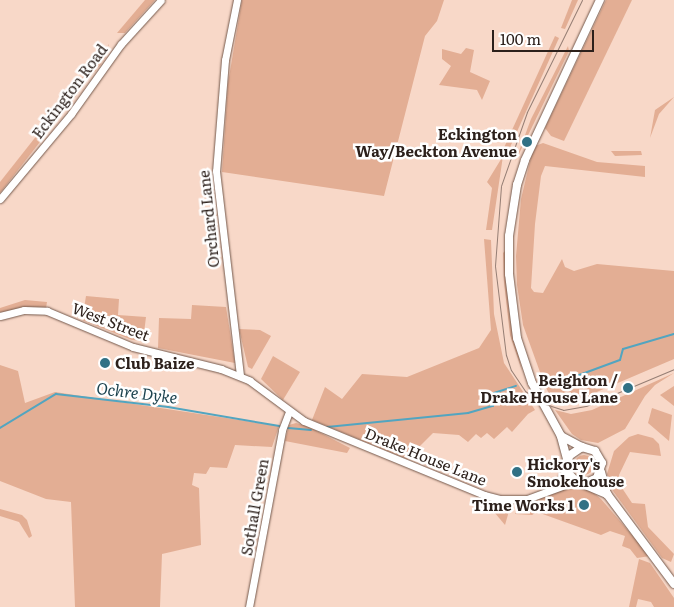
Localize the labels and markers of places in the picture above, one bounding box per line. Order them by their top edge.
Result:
place label: Eckington Way/Beckton Avenue [355,124,517,159]
marker: Eckington Way/Beckton Avenue [521,136,533,148]
place label: Club Baize [115,354,194,372]
marker: Club Baize [99,357,111,369]
place label: Beighton / Drake House Lane [480,370,618,405]
marker: Beighton / Drake House Lane [622,382,634,394]
place label: Hickory's Smokehouse [527,454,624,489]
marker: Hickory's Smokehouse [511,466,523,478]
place label: Time Works 1 [472,496,574,514]
marker: Time Works 1 [578,499,590,511]

